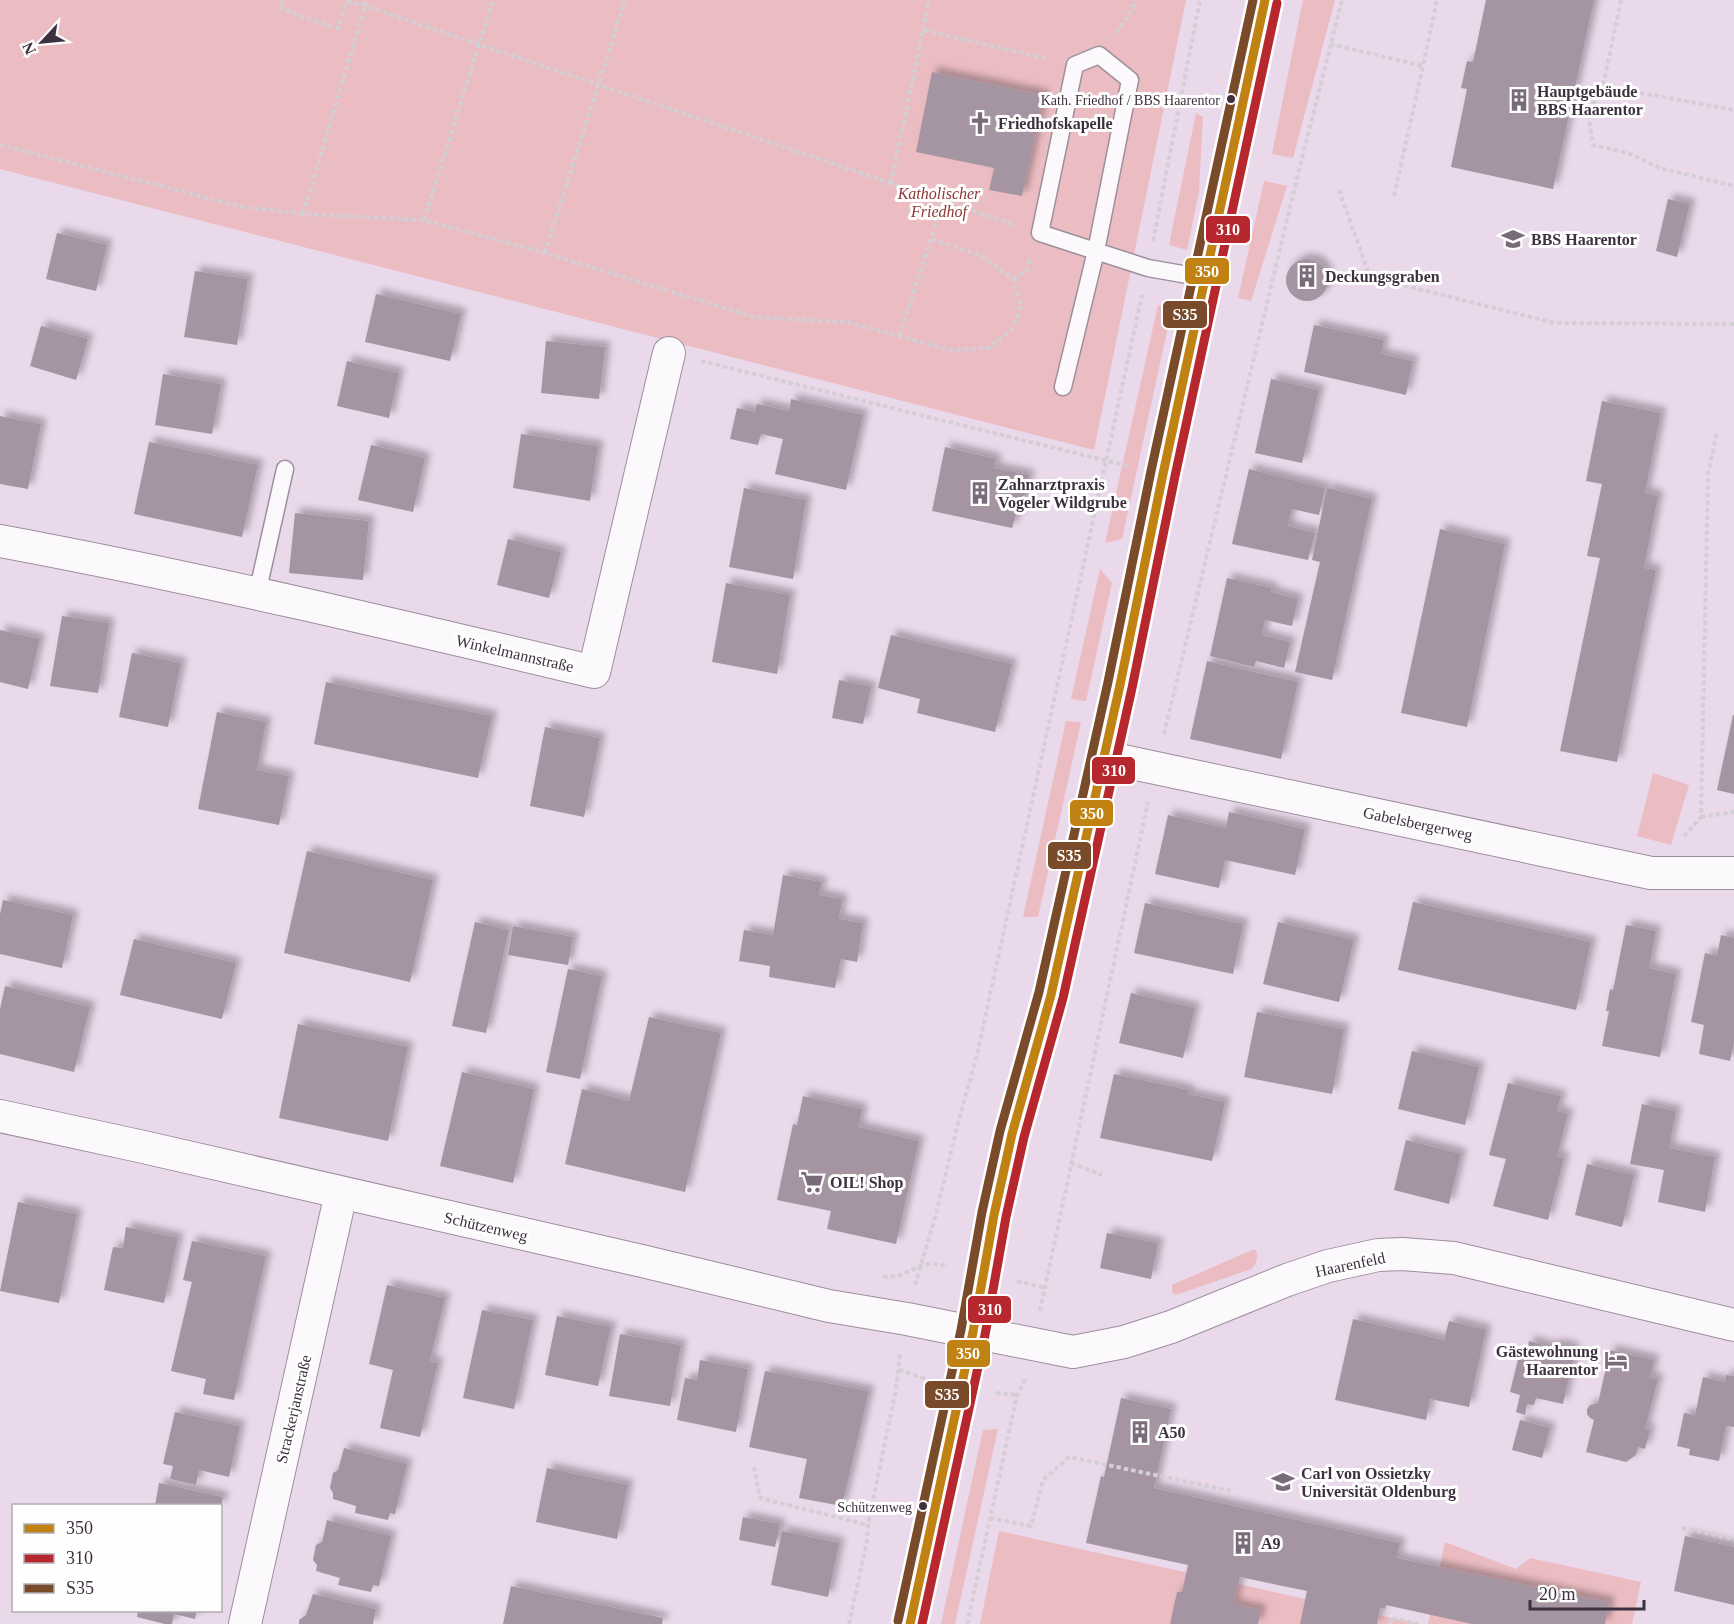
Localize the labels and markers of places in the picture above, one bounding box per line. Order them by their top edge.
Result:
place label: Hauptgebäude BBS Haarentor [1537,83,1643,118]
building icon: Hauptgebäude BBS Haarentor [1506,87,1532,113]
place label: Kath. Friedhof / BBS Haarentor [1041,93,1220,108]
marker: Kath. Friedhof / BBS Haarentor [1225,93,1237,105]
church icon: Friedhofskapelle [967,110,993,136]
place label: Friedhofskapelle [998,115,1113,133]
school or university icon: BBS Haarentor [1500,226,1526,252]
place label: BBS Haarentor [1531,231,1637,248]
building icon: Deckungsgraben [1294,263,1320,289]
place label: Deckungsgraben [1325,268,1440,286]
place label: Zahnarztpraxis Vogeler Wildgrube [998,476,1127,512]
building icon: Zahnarztpraxis Vogeler Wildgrube [967,480,993,506]
supermarket icon: OIL! Shop [799,1169,825,1195]
place label: OIL! Shop [830,1174,903,1192]
place label: Gästewohnung Haarentor [1496,1343,1598,1378]
hotel icon: Gästewohnung Haarentor [1603,1347,1629,1373]
building icon: A50 [1127,1419,1153,1445]
place label: A50 [1158,1424,1186,1441]
place label: Carl von Ossietzky Universität Oldenburg [1301,1465,1456,1501]
school or university icon: Carl von Ossietzky Universität Oldenburg [1270,1469,1296,1495]
place label: Schützenweg [837,1500,912,1515]
marker: Schützenweg [917,1500,929,1512]
building icon: A9 [1230,1530,1256,1556]
place label: A9 [1261,1535,1281,1552]

